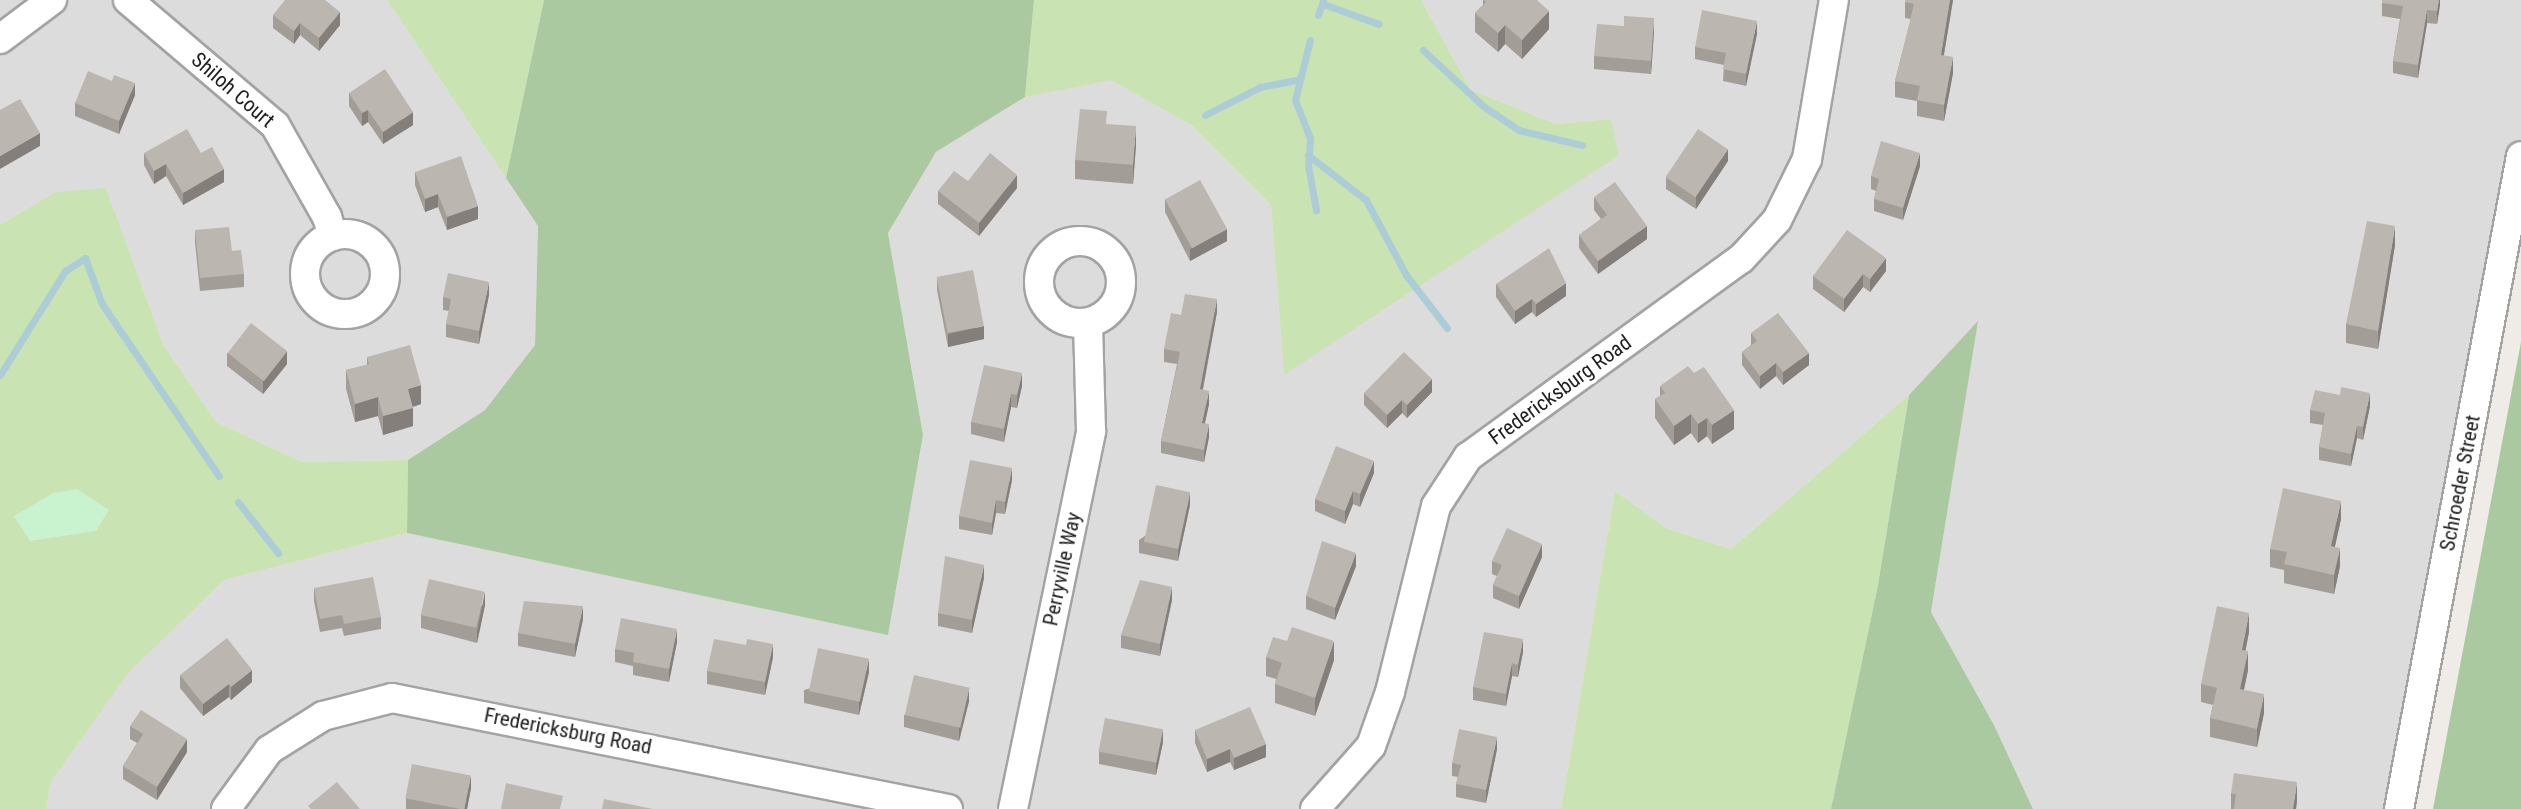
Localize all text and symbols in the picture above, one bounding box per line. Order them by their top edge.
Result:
street label: Shiloh Court [186,47,280,133]
street label: Fredericksburg Road [1484,330,1636,450]
street label: Schroeder Street [2434,413,2486,553]
street label: Perryville Way [1038,510,1086,628]
street label: Fredericksburg Road [482,702,654,760]

